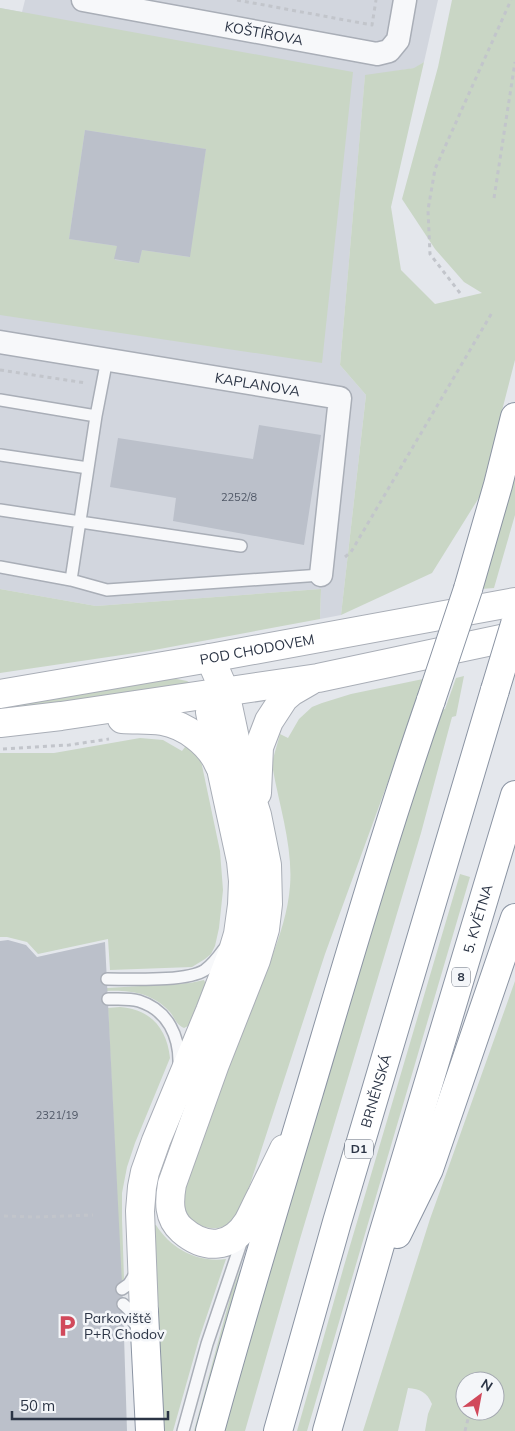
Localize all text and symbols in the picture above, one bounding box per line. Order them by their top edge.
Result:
street label: KOŠTÍŘOVA [223,17,305,49]
street label: KAPLANOVA [214,369,302,400]
house number: 2252/8 [221,490,257,504]
street label: POD CHODOVEM [198,630,316,669]
street label: 5. KVĚTNA [459,881,497,955]
road number: 8 [452,968,470,986]
street label: BRNĚNSKÁ [357,1051,396,1130]
house number: 2321/19 [36,1108,78,1122]
road number: D1 [345,1140,373,1158]
place label: Parkoviště P+R Chodov [84,1309,165,1343]
parking icon: Parkoviště P+R Chodov [54,1313,80,1339]
north arrow [455,1371,505,1421]
text: N [478,1375,496,1395]
scale bar [12,1388,169,1420]
text: 50 m [20,1396,55,1415]

